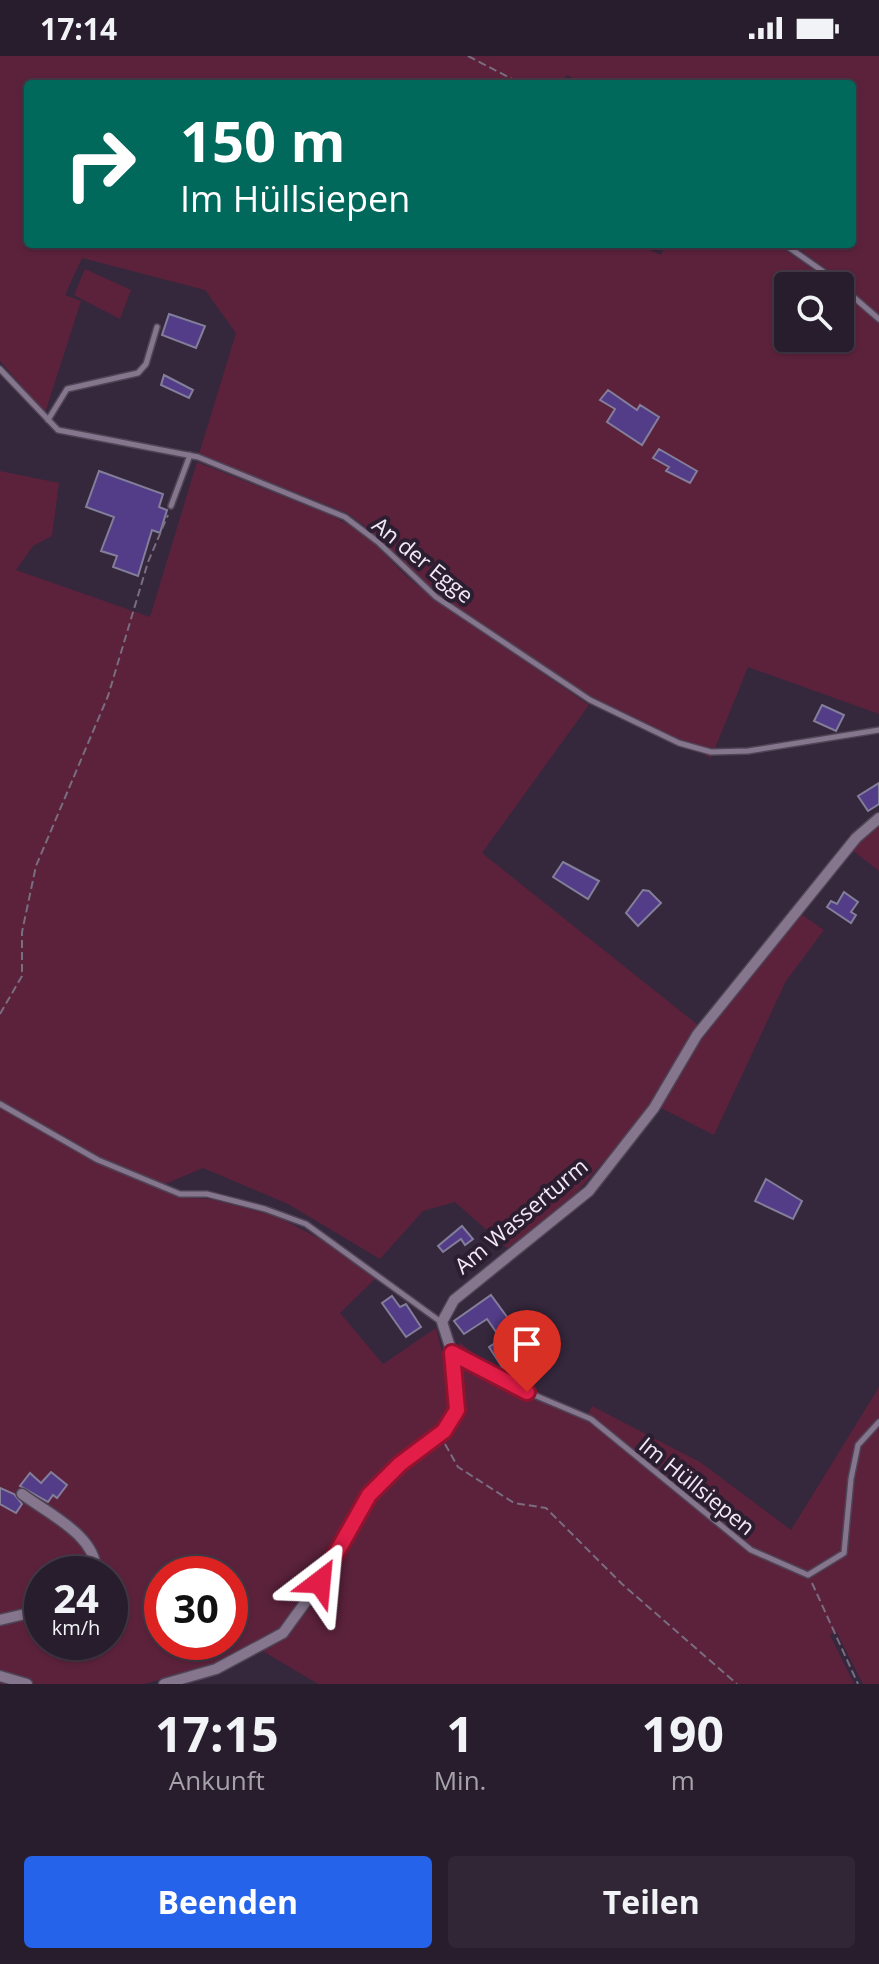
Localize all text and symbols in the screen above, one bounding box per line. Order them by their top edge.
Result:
text: 17:14 [40,8,117,49]
text: 150 m [180,102,346,178]
icon: right [48,112,152,216]
text: Im Hüllsiepen [180,174,410,223]
map controls [774,272,854,352]
button: search [774,272,854,352]
street label: An der Egge [367,509,481,609]
street label: Am Wasserturm [447,1151,593,1280]
pin [493,1310,561,1392]
icon: arrive [505,1322,549,1366]
street label: Im Hüllsiepen [633,1429,762,1541]
position arrow [278,1540,362,1624]
speed limit sign: 30 [144,1556,248,1660]
text: 24 [53,1570,99,1625]
text: km/h [52,1614,100,1641]
text: 17:15 [155,1701,279,1766]
text: 1 [446,1701,474,1766]
text: 190 [642,1701,724,1766]
text: Ankunft [169,1762,265,1798]
text: Min. [434,1762,486,1798]
text: m [671,1762,695,1798]
button: Beenden [24,1856,432,1948]
button: Teilen [448,1856,855,1948]

